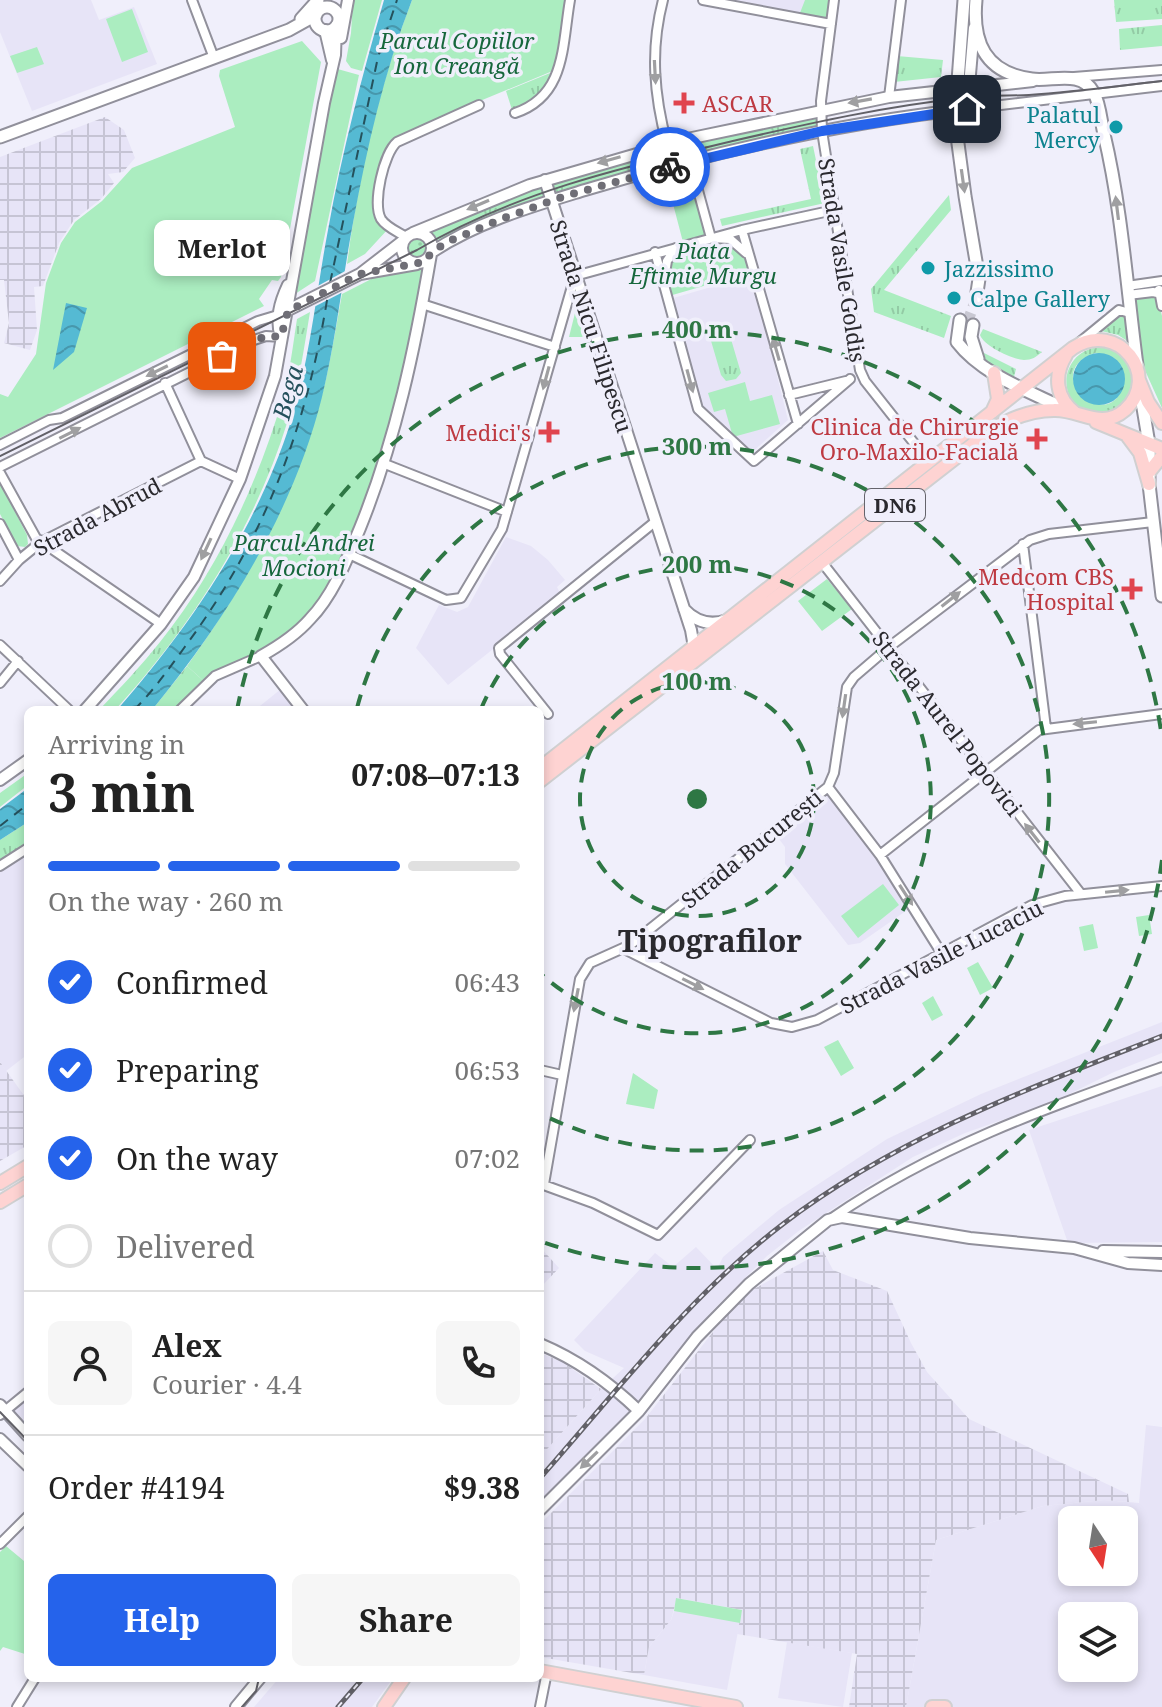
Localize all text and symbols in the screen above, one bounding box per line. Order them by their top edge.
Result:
park label: Parcul Copiilor Ion Creangă [379,25,535,80]
one-way arrow [648,60,661,85]
pin [933,75,1001,143]
icon: home [945,87,989,131]
place label: ASCAR [702,88,773,118]
marker: ASCAR [673,92,695,114]
one-way arrow [848,96,873,108]
place label: Palatul Mercy [1027,99,1101,154]
marker: Palatul Mercy [1107,118,1125,136]
courier [630,127,710,207]
icon: bike [648,145,692,189]
one-way arrow [597,154,621,167]
street label: Strada Vasile Goldiș [812,156,874,364]
one-way arrow [956,169,969,194]
one-way arrow [1110,195,1123,220]
one-way arrow [466,199,490,212]
street label: Strada Nicu Filipescu [543,216,641,436]
callout: Merlot [154,220,290,276]
text: Merlot [178,230,266,266]
park label: Piața Eftimie Murgu [628,235,777,290]
place label: Jazzissimo [943,253,1054,283]
marker: Jazzissimo [919,259,937,277]
place label: Calpe Gallery [970,283,1111,313]
marker: Calpe Gallery [945,289,963,307]
text: 400 m [662,312,733,345]
pin [188,322,256,390]
icon: bag [200,334,244,378]
one-way arrow [769,337,782,361]
water label: Bega [264,361,310,424]
one-way arrow [145,365,168,378]
one-way arrow [540,365,552,390]
one-way arrow [685,369,697,394]
place label: Clinica de Chirurgie Oro-Maxilo-Facială [811,411,1019,466]
place label: Medici's [445,417,531,447]
marker: Medici's [538,421,560,443]
one-way arrow [58,426,81,439]
marker: Clinica de Chirurgie Oro-Maxilo-Facială [1026,428,1048,450]
text: 300 m [662,429,733,462]
street label: Strada Abrud [28,470,166,562]
road number: DN6 [865,489,925,521]
park label: Parcul Andrei Mocioni [232,527,375,582]
one-way arrow [200,538,213,561]
text: 200 m [662,547,733,580]
place label: Medcom CBS Hospital [978,561,1114,616]
marker: Medcom CBS Hospital [1121,578,1143,600]
one-way arrow [941,592,961,608]
street label: Strada Aurel Popovici [866,624,1030,822]
text: 100 m [662,664,733,697]
one-way arrow [837,694,850,719]
one-way arrow [1072,717,1097,730]
text: Arriving in [48,726,185,762]
text: 07:08–07:13 [351,754,520,795]
text: 3 min [48,756,195,827]
street label: Strada București [674,782,828,914]
centre of rings [683,785,711,813]
one-way arrow [1025,823,1041,843]
text: On the way · 260 m [48,883,283,919]
one-way arrow [1105,884,1130,897]
one-way arrow [899,885,914,906]
street label: Strada Vasile Lucaciu [835,892,1047,1020]
district label: Tipografilor [618,920,802,961]
icon: check [48,960,92,1004]
text: Confirmed [116,962,268,1003]
text: 06:43 [454,964,520,1000]
one-way arrow [682,978,705,991]
one-way arrow [570,988,582,1013]
icon: check [48,1048,92,1092]
text: Preparing [116,1050,259,1091]
text: 06:53 [454,1052,520,1088]
icon: check [48,1136,92,1180]
text: On the way [116,1138,278,1179]
text: 07:02 [454,1140,520,1176]
text: Delivered [116,1226,255,1267]
button: person [48,1321,132,1405]
button: phone [436,1321,520,1405]
text: Alex [152,1325,222,1366]
text: Courier · 4.4 [152,1366,302,1402]
one-way arrow [580,1450,599,1469]
text: Order #4194 [48,1467,225,1508]
text: $9.38 [443,1467,520,1508]
north arrow [1058,1506,1138,1586]
map controls [1058,1506,1138,1682]
button: Help [48,1574,276,1666]
button: Share [292,1574,520,1666]
button: layers [1058,1602,1138,1682]

